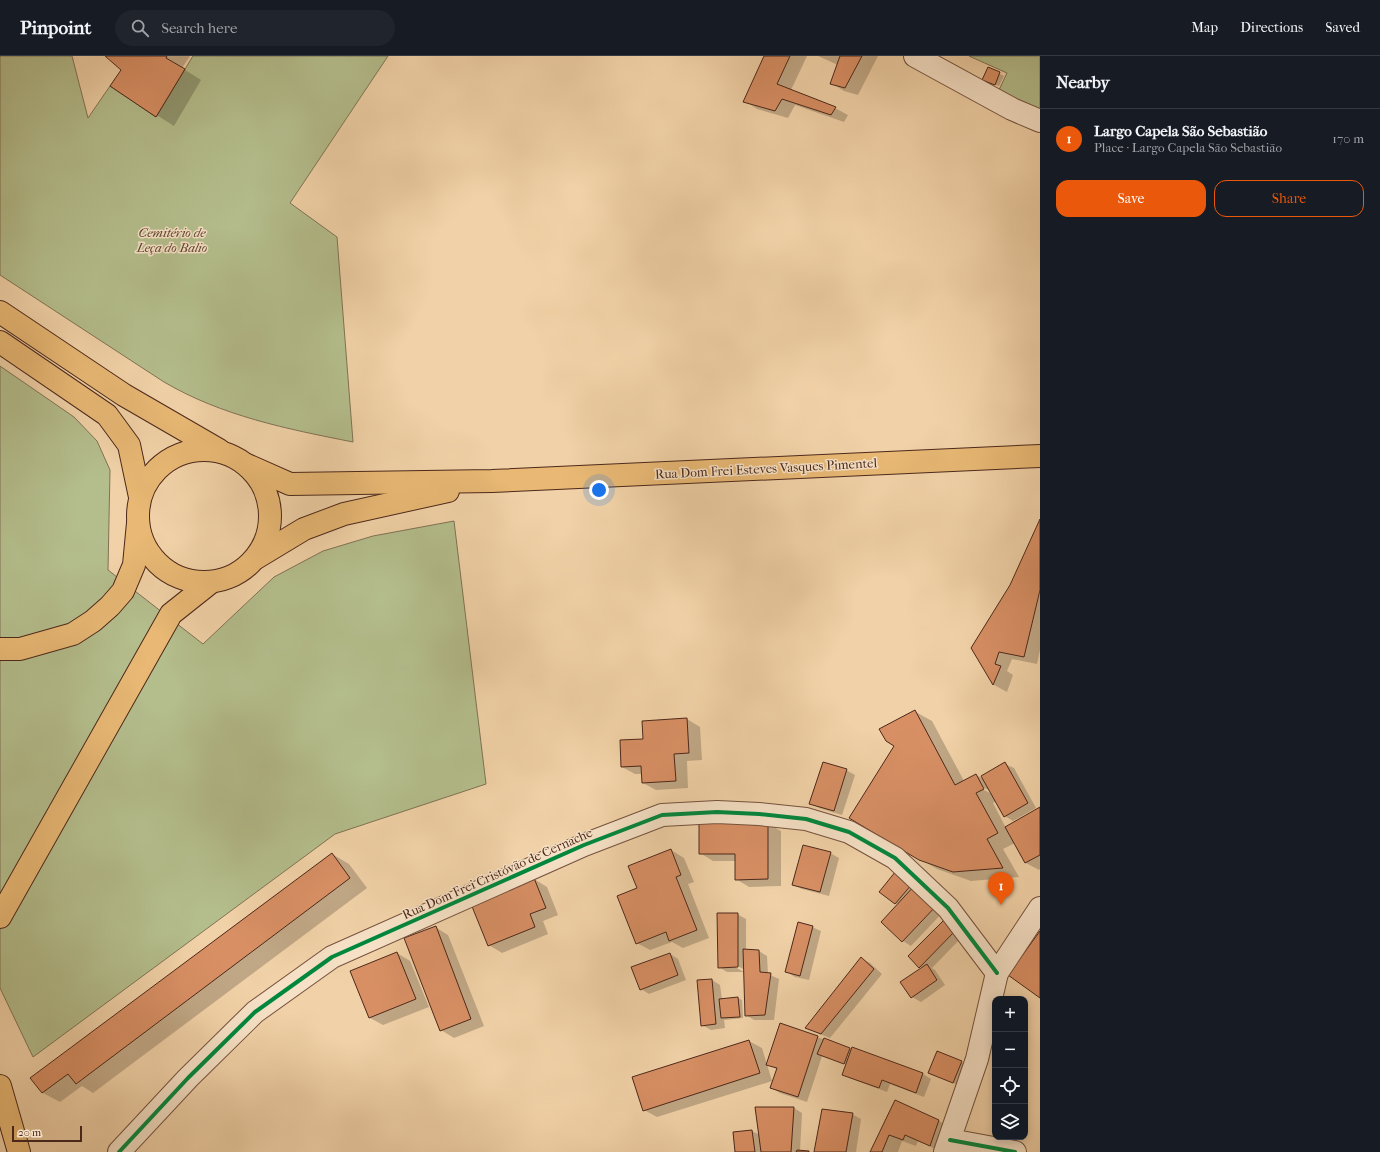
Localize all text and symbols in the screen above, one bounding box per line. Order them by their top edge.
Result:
search box [115,10,395,46]
text: Pinpoint [20,17,91,39]
icon: search [129,17,151,39]
text: Search here [161,19,237,37]
text: Map [1191,19,1218,36]
text: Directions [1240,19,1303,36]
text: Saved [1325,19,1360,36]
text: Nearby [1056,72,1110,92]
text: Largo Capela São Sebastião [1094,122,1267,140]
text: 1 [1067,131,1071,146]
text: 170 m [1332,131,1364,146]
text: Place · Largo Capela São Sebastião [1094,140,1282,155]
button: Save [1056,180,1206,217]
button: Share [1214,180,1364,217]
park label: Cemitério de Leça do Balio [136,225,208,255]
street label: Rua Dom Frei Esteves Vasques Pimentel [655,455,878,482]
your location [589,480,609,500]
street label: Rua Dom Frei Cristóvão de Cernache [400,824,595,922]
pin: 1 [988,872,1014,905]
map controls [992,996,1028,1140]
button: + [992,996,1028,1032]
button: − [992,1032,1028,1068]
button: locate [992,1068,1028,1104]
button: layers [992,1104,1028,1140]
scale bar [12,1124,82,1143]
text: 20 m [18,1126,41,1139]

